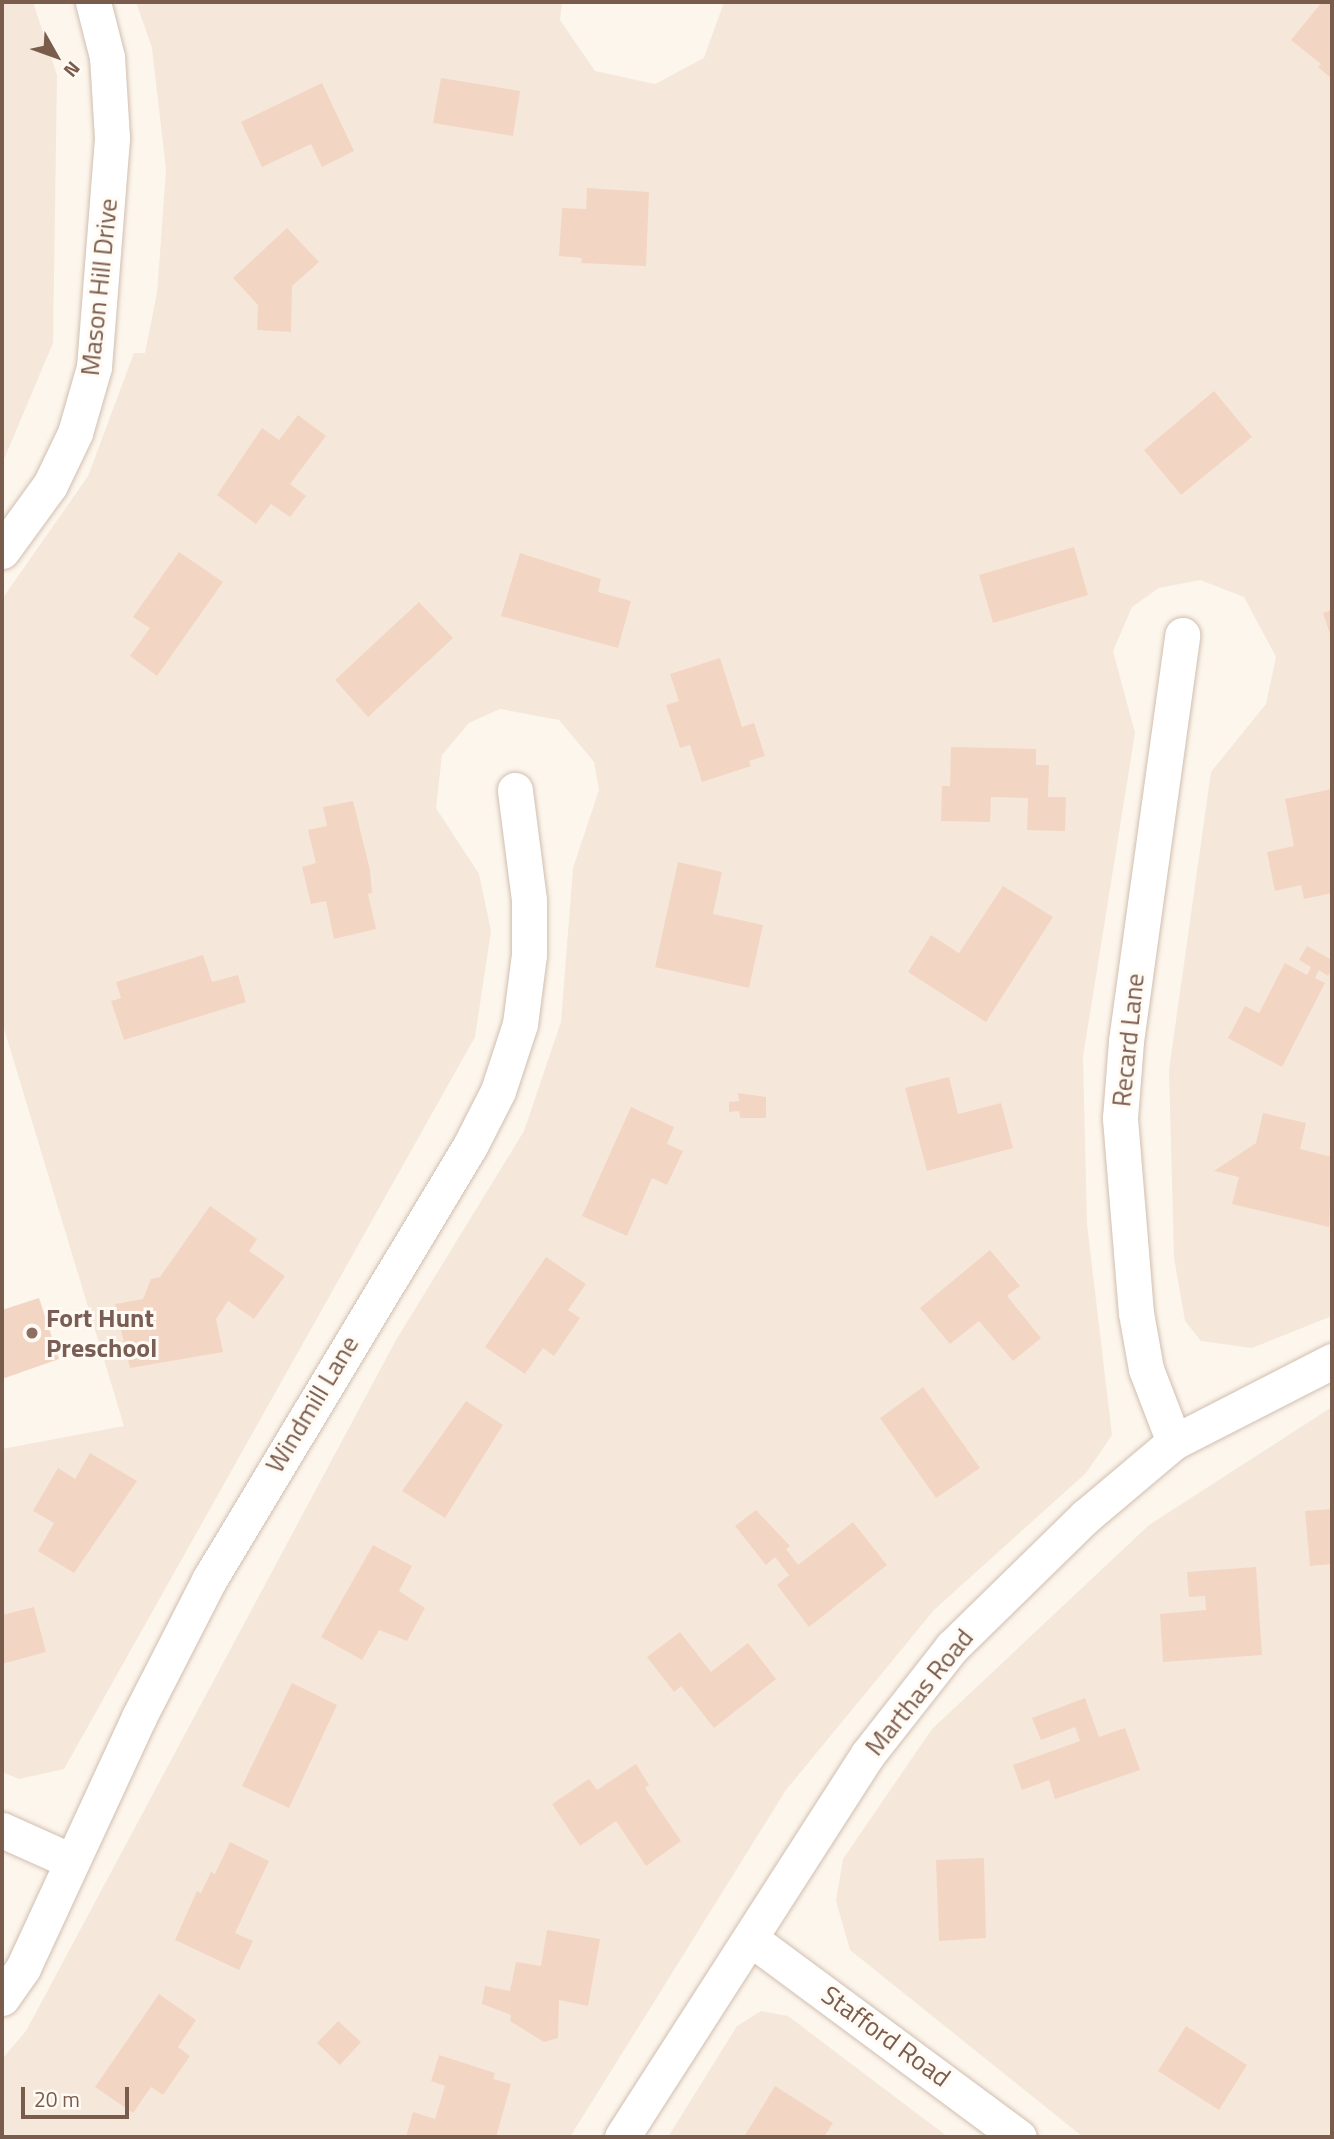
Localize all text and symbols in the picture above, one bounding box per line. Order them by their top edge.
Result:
north arrow [21,21,91,91]
text: N [57,55,88,84]
street label: Mason Hill Drive [74,197,124,377]
street label: Recard Lane [1105,972,1151,1108]
place label: Fort Hunt Preschool [46,1302,157,1364]
marker: Fort Hunt Preschool [24,1325,40,1341]
street label: Windmill Lane [259,1330,365,1478]
street label: Marthas Road [858,1622,980,1762]
street label: Stafford Road [816,1979,956,2093]
scale bar [24,2072,133,2116]
text: 20 m [34,2083,80,2115]

